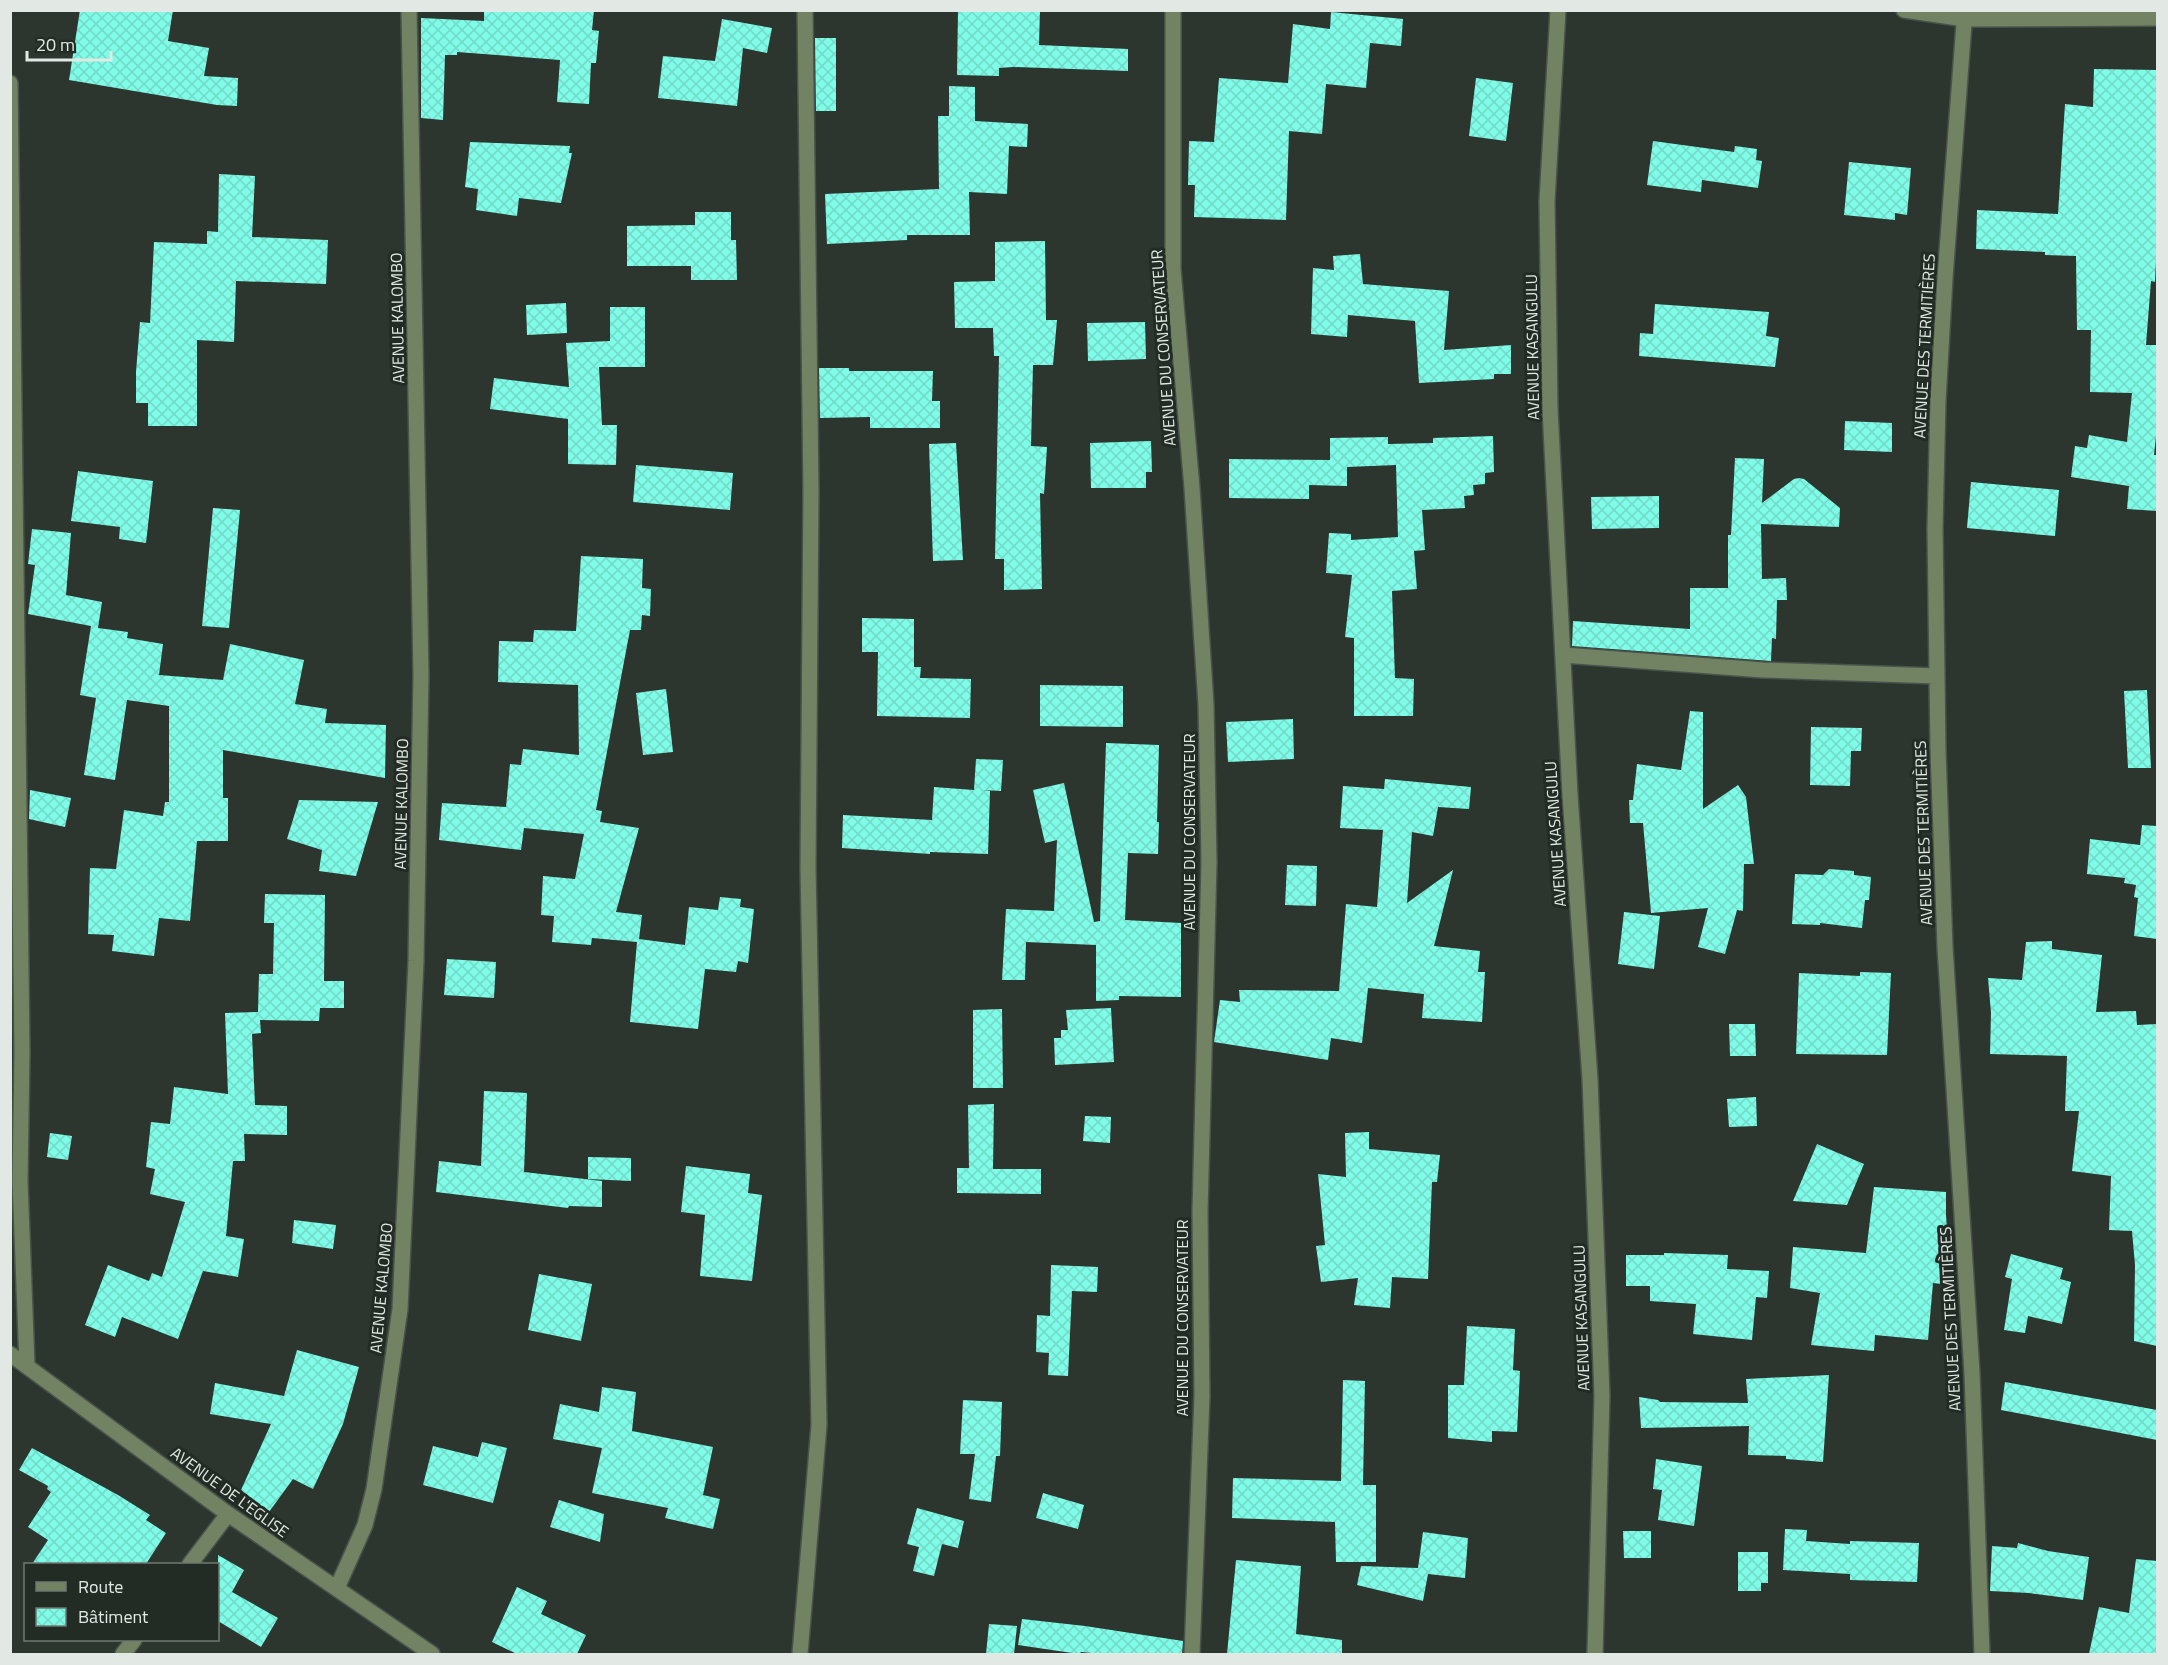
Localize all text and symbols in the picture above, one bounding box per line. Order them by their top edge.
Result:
scale bar [27,24,111,62]
text: 20 m [36,31,75,58]
street label: AVENUE DU CONSERVATEUR [1144,249,1182,447]
street label: AVENUE KALOMBO [384,252,410,384]
street label: AVENUE DES TERMITIÈRES [1907,253,1941,439]
street label: AVENUE KASANGULU [1519,274,1545,420]
street label: AVENUE DU CONSERVATEUR [1177,733,1201,931]
street label: AVENUE KALOMBO [388,738,414,870]
street label: AVENUE DES TERMITIÈRES [1908,740,1938,926]
street label: AVENUE KASANGULU [1538,760,1572,908]
street label: AVENUE DU CONSERVATEUR [1170,1219,1194,1417]
street label: AVENUE KALOMBO [363,1222,399,1354]
street label: AVENUE DES TERMITIÈRES [1933,1226,1967,1412]
street label: AVENUE KASANGULU [1566,1245,1596,1391]
street label: AVENUE DE L'EGLISE [166,1441,294,1543]
legend [24,1563,219,1641]
text: Route [78,1573,123,1600]
text: Bâtiment [78,1603,149,1630]

